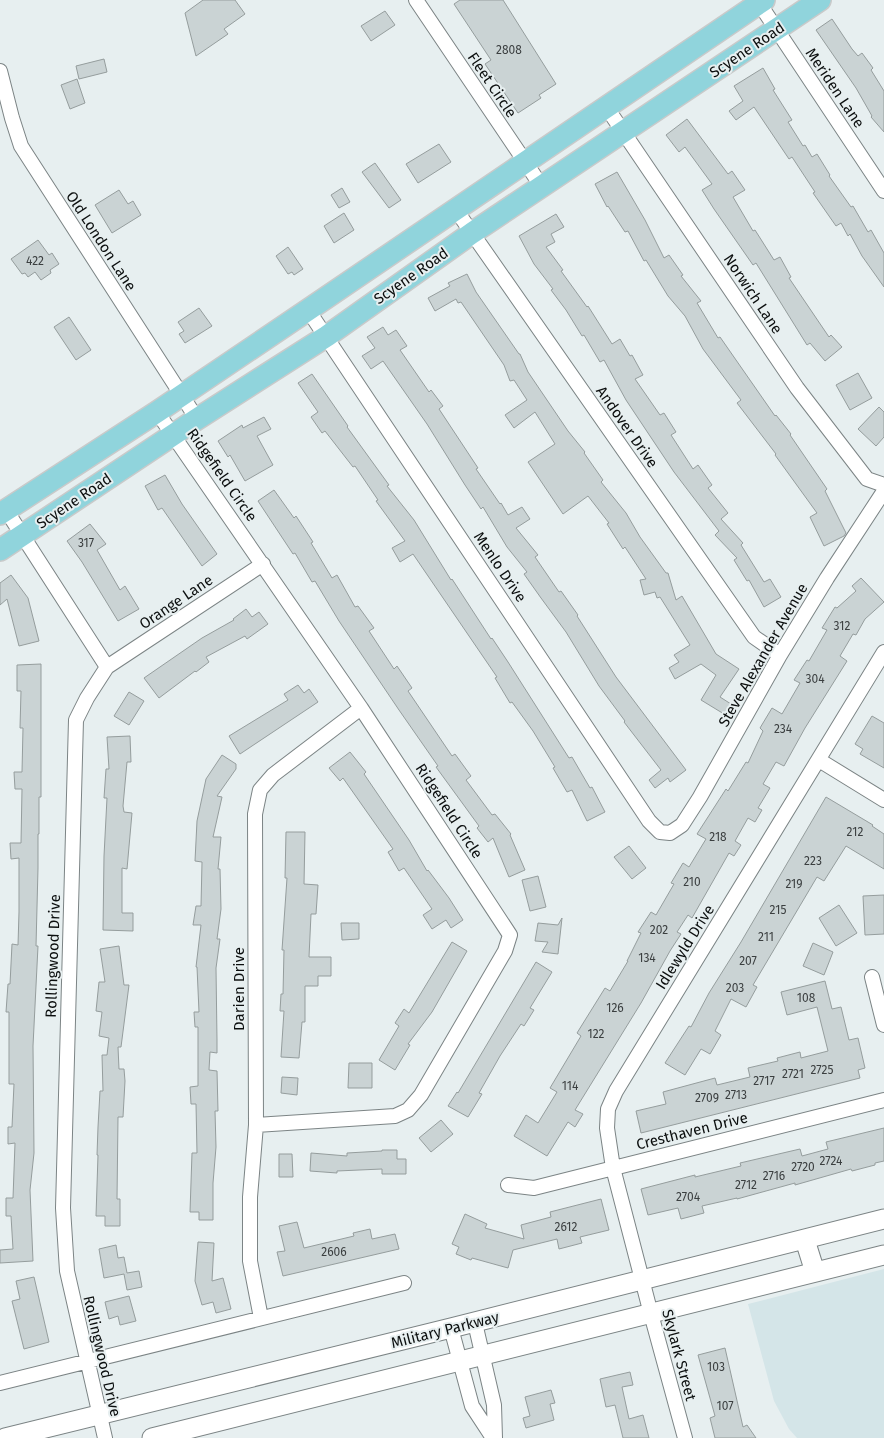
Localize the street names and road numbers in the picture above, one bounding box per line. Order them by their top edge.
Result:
street label: Scyene Road [706,18,788,82]
street label: Meriden Lane [802,45,868,131]
street label: Fleet Circle [464,49,520,121]
street label: Old London Lane [62,188,140,294]
street label: Scyene Road [370,244,452,308]
street label: Norwich Lane [720,251,786,337]
street label: Andover Drive [592,383,662,471]
street label: Ridgefield Circle [183,425,261,525]
street label: Scyene Road [33,469,115,533]
street label: Menlo Drive [470,528,530,606]
street label: Orange Lane [136,571,216,633]
street label: Steve Alexander Avenue [715,580,811,730]
street label: Ridgefield Circle [412,760,486,862]
street label: Rollingwood Drive [42,894,64,1018]
street label: Idlewyld Drive [652,901,718,993]
street label: Darien Drive [230,947,248,1031]
street label: Cresthaven Drive [634,1108,750,1154]
street label: Rollingwood Drive [79,1294,125,1418]
street label: Skylark Street [658,1307,700,1403]
street label: Military Parkway [389,1308,501,1352]

